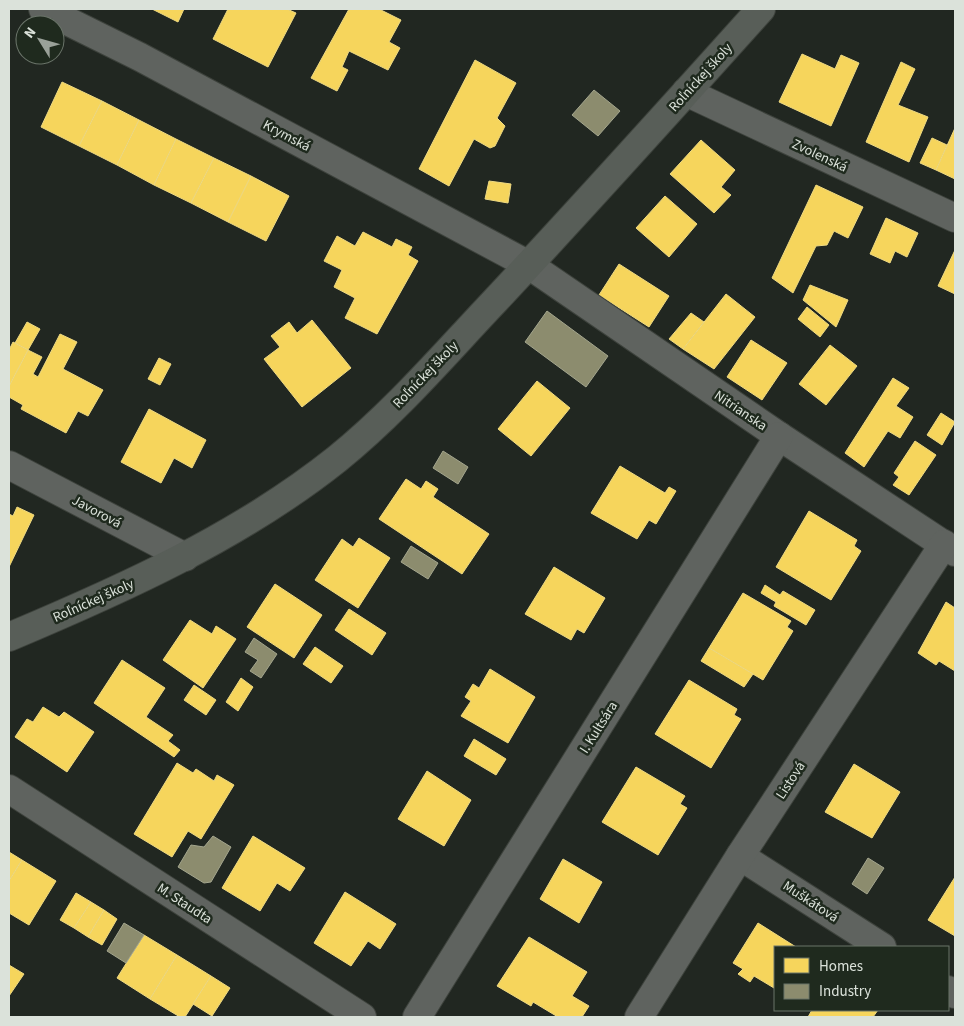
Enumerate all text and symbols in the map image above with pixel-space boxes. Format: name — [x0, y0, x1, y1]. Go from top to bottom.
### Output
north arrow — [15, 15, 65, 65]
text: N — [20, 23, 41, 43]
street label: Roľníckej školy — [664, 38, 737, 117]
street label: Krymská — [259, 115, 314, 157]
street label: Zvolenská — [788, 134, 851, 177]
street label: Roľníckej školy — [388, 336, 463, 413]
street label: Nitrianska — [710, 386, 771, 436]
street label: Javorová — [68, 491, 125, 533]
street label: Roľníckej školy — [50, 574, 138, 628]
street label: I. Kultsára — [575, 698, 623, 757]
street label: Listová — [771, 758, 810, 803]
street label: Muškátová — [779, 876, 842, 927]
street label: M. Staudta — [153, 879, 216, 929]
legend — [774, 946, 949, 1011]
text: Homes — [819, 956, 863, 977]
text: Industry — [819, 981, 871, 1002]

